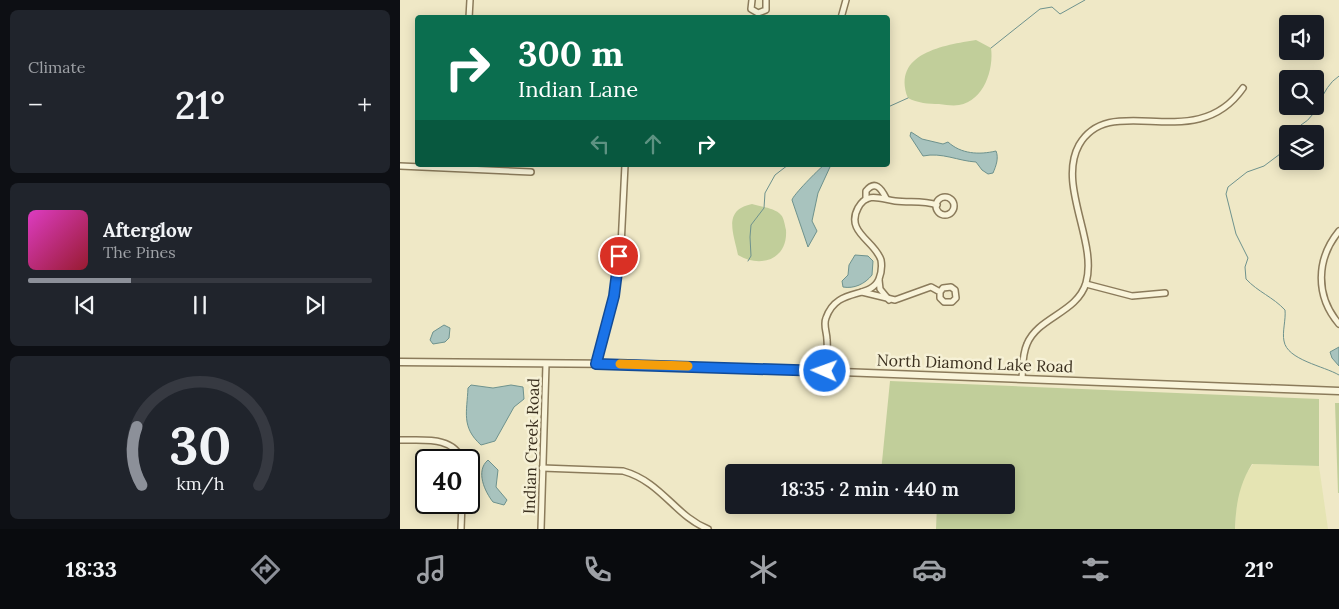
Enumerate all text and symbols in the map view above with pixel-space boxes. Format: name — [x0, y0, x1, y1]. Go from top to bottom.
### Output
map controls — [1279, 15, 1324, 170]
button: sound — [1279, 15, 1324, 60]
text: 300 m — [518, 31, 624, 76]
icon: right — [435, 35, 500, 100]
text: Climate — [28, 57, 85, 77]
button: search — [1279, 70, 1324, 115]
text: Indian Lane — [518, 75, 638, 103]
text: 21° — [175, 81, 225, 129]
text: − — [28, 87, 43, 123]
text: + — [357, 87, 372, 123]
button: layers — [1279, 125, 1324, 170]
icon: left — [586, 130, 614, 158]
icon: ahead — [639, 130, 667, 158]
icon: right — [692, 130, 720, 158]
text: Afterglow — [103, 218, 192, 242]
pin — [598, 235, 640, 277]
text: The Pines — [103, 242, 176, 262]
icon: arrive — [605, 242, 633, 270]
icon: previous — [71, 291, 99, 319]
icon: pause — [186, 291, 214, 319]
icon: next — [301, 291, 329, 319]
position arrow — [798, 344, 850, 396]
street label: North Diamond Lake Road — [876, 350, 1074, 376]
street label: Indian Creek Road — [519, 377, 543, 514]
text: 30 — [169, 412, 231, 478]
speed limit sign: 40 — [415, 449, 480, 514]
text: km/h — [176, 472, 224, 495]
text: 18:35 · 2 min · 440 m — [781, 477, 959, 501]
icon: directions — [248, 552, 283, 587]
icon: music — [414, 552, 449, 587]
icon: phone — [580, 552, 615, 587]
icon: climate — [746, 552, 781, 587]
icon: car — [912, 552, 947, 587]
icon: filters — [1078, 552, 1113, 587]
text: 18:33 — [66, 555, 117, 583]
text: 21° — [1244, 555, 1273, 583]

